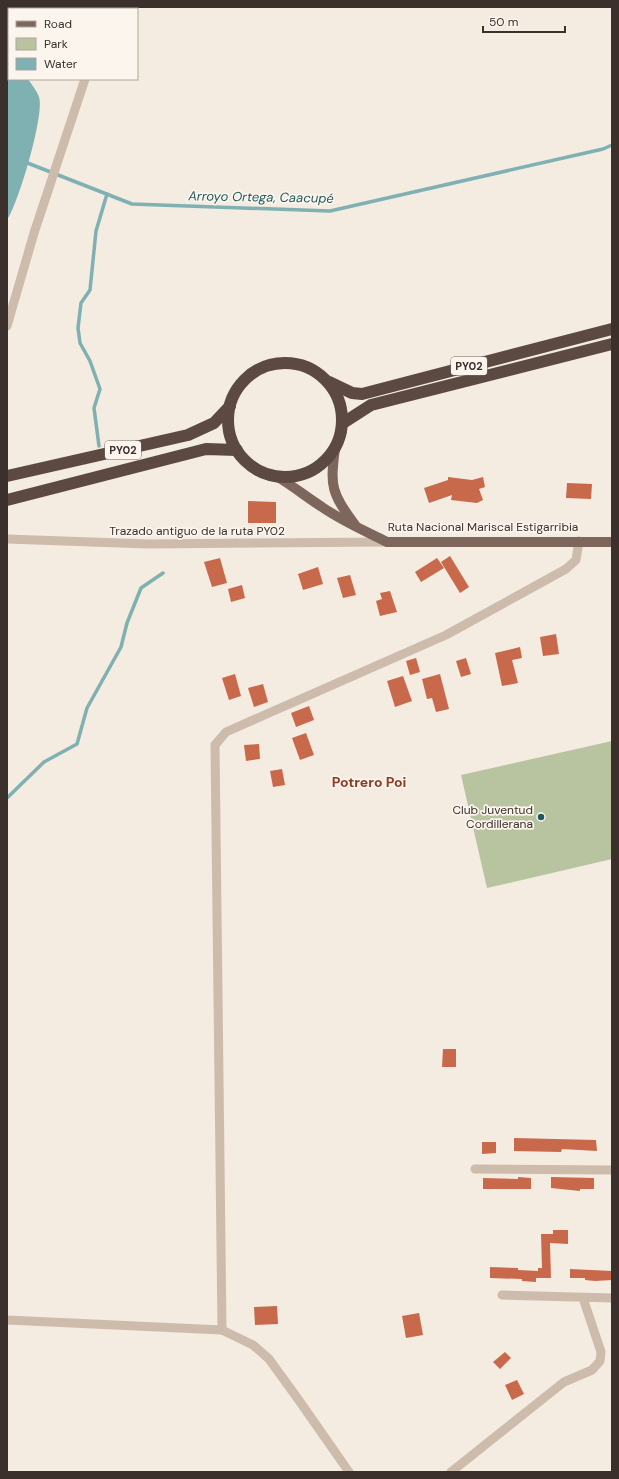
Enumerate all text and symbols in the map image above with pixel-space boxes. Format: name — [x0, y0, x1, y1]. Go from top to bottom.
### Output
legend — [8, 8, 138, 80]
scale bar — [483, 8, 565, 34]
text: 50 m — [489, 14, 518, 30]
text: Road — [44, 16, 72, 32]
text: Park — [44, 36, 68, 52]
text: Water — [44, 56, 78, 72]
water label: Arroyo Ortega, Caacupé — [187, 187, 334, 207]
road number: PY02 — [451, 357, 487, 375]
road number: PY02 — [105, 441, 141, 459]
street label: Ruta Nacional Mariscal Estigarribia — [388, 519, 578, 535]
street label: Trazado antiguo de la ruta PY02 — [109, 523, 285, 539]
district label: Potrero Poi — [332, 773, 407, 791]
place label: Club Juventud Cordillerana — [452, 802, 533, 832]
marker: Club Juventud Cordillerana — [536, 812, 546, 822]

